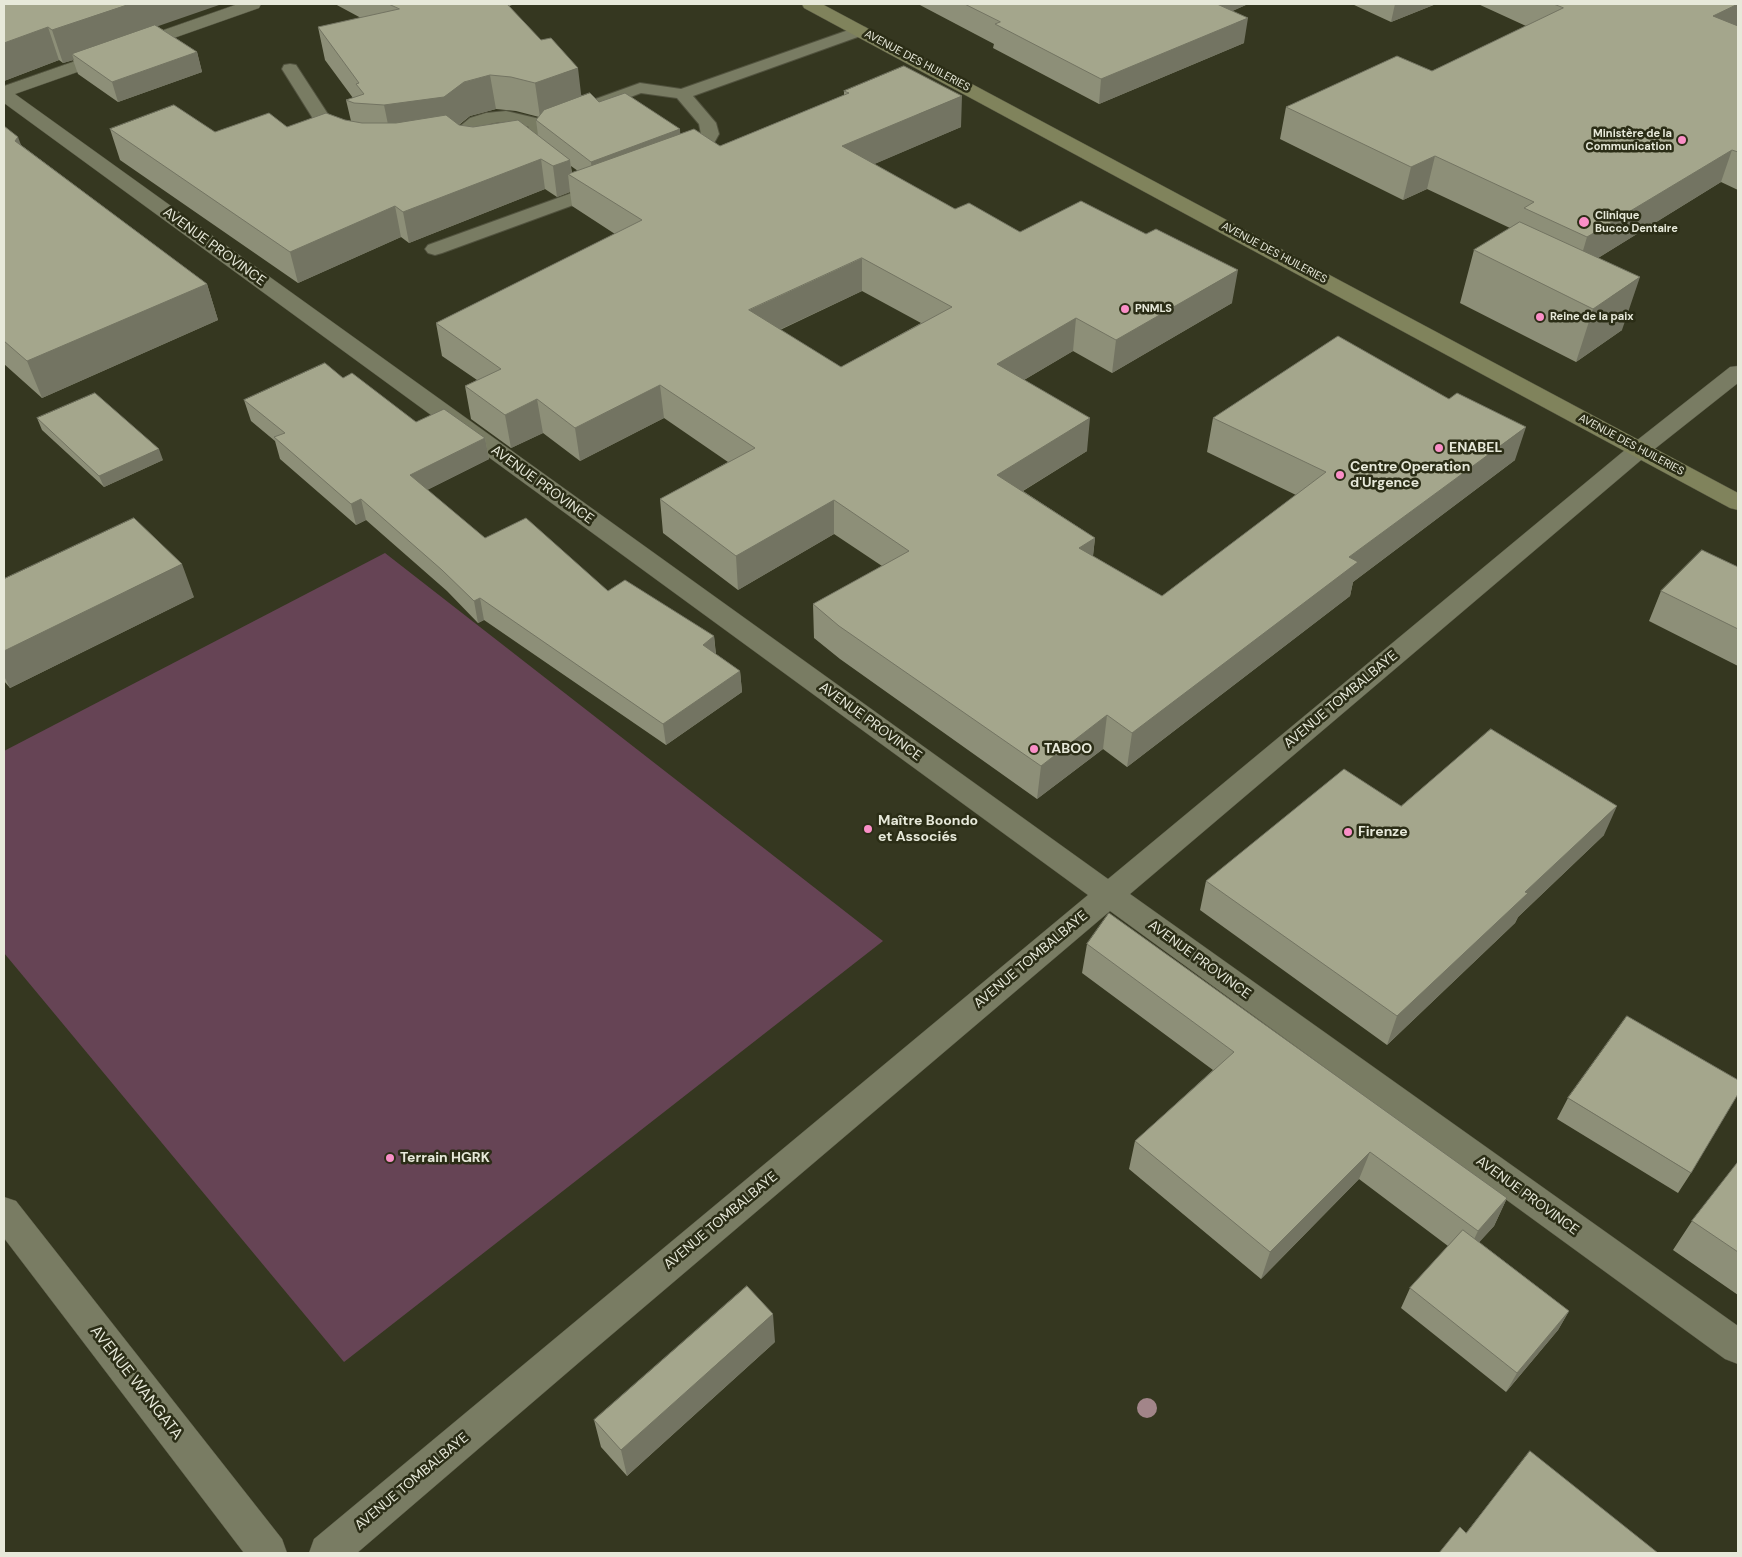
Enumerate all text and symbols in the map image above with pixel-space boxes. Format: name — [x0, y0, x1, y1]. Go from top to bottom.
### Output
street label: AVENUE DES HUILERIES — [862, 28, 972, 94]
place label: Ministère de la Communication — [1586, 127, 1672, 153]
marker: Ministère de la Communication — [1676, 134, 1688, 146]
street label: AVENUE PROVINCE — [159, 204, 269, 290]
place label: Clinique Bucco Dentaire — [1595, 209, 1678, 235]
marker: Clinique Bucco Dentaire — [1577, 215, 1591, 229]
street label: AVENUE DES HUILERIES — [1219, 220, 1329, 286]
place label: PNMLS — [1135, 302, 1172, 316]
marker: PNMLS — [1119, 303, 1131, 315]
place label: Reine de la paix — [1550, 310, 1634, 324]
marker: Reine de la paix — [1534, 311, 1546, 323]
street label: AVENUE DES HUILERIES — [1576, 412, 1686, 478]
place label: ENABEL — [1449, 440, 1502, 456]
street label: AVENUE PROVINCE — [487, 442, 597, 528]
marker: ENABEL — [1433, 442, 1445, 454]
place label: Centre Operation d'Urgence — [1350, 459, 1470, 492]
marker: Centre Operation d'Urgence — [1334, 469, 1346, 481]
street label: AVENUE TOMBALBAYE — [1281, 648, 1401, 752]
street label: AVENUE PROVINCE — [815, 679, 925, 765]
place label: TABOO — [1044, 741, 1092, 757]
marker: TABOO — [1028, 743, 1040, 755]
place label: Maître Boondo et Associés — [878, 813, 978, 846]
marker: Maître Boondo et Associés — [862, 823, 874, 835]
place label: Firenze — [1358, 824, 1408, 840]
marker: Firenze — [1342, 826, 1354, 838]
street label: AVENUE TOMBALBAYE — [971, 908, 1091, 1012]
street label: AVENUE PROVINCE — [1144, 917, 1254, 1003]
place label: Terrain HGRK — [400, 1150, 490, 1166]
marker: Terrain HGRK — [384, 1152, 396, 1164]
street label: AVENUE PROVINCE — [1472, 1153, 1582, 1239]
street label: AVENUE TOMBALBAYE — [661, 1169, 781, 1273]
street label: AVENUE WANGATA — [85, 1322, 187, 1444]
street label: AVENUE TOMBALBAYE — [352, 1430, 472, 1534]

